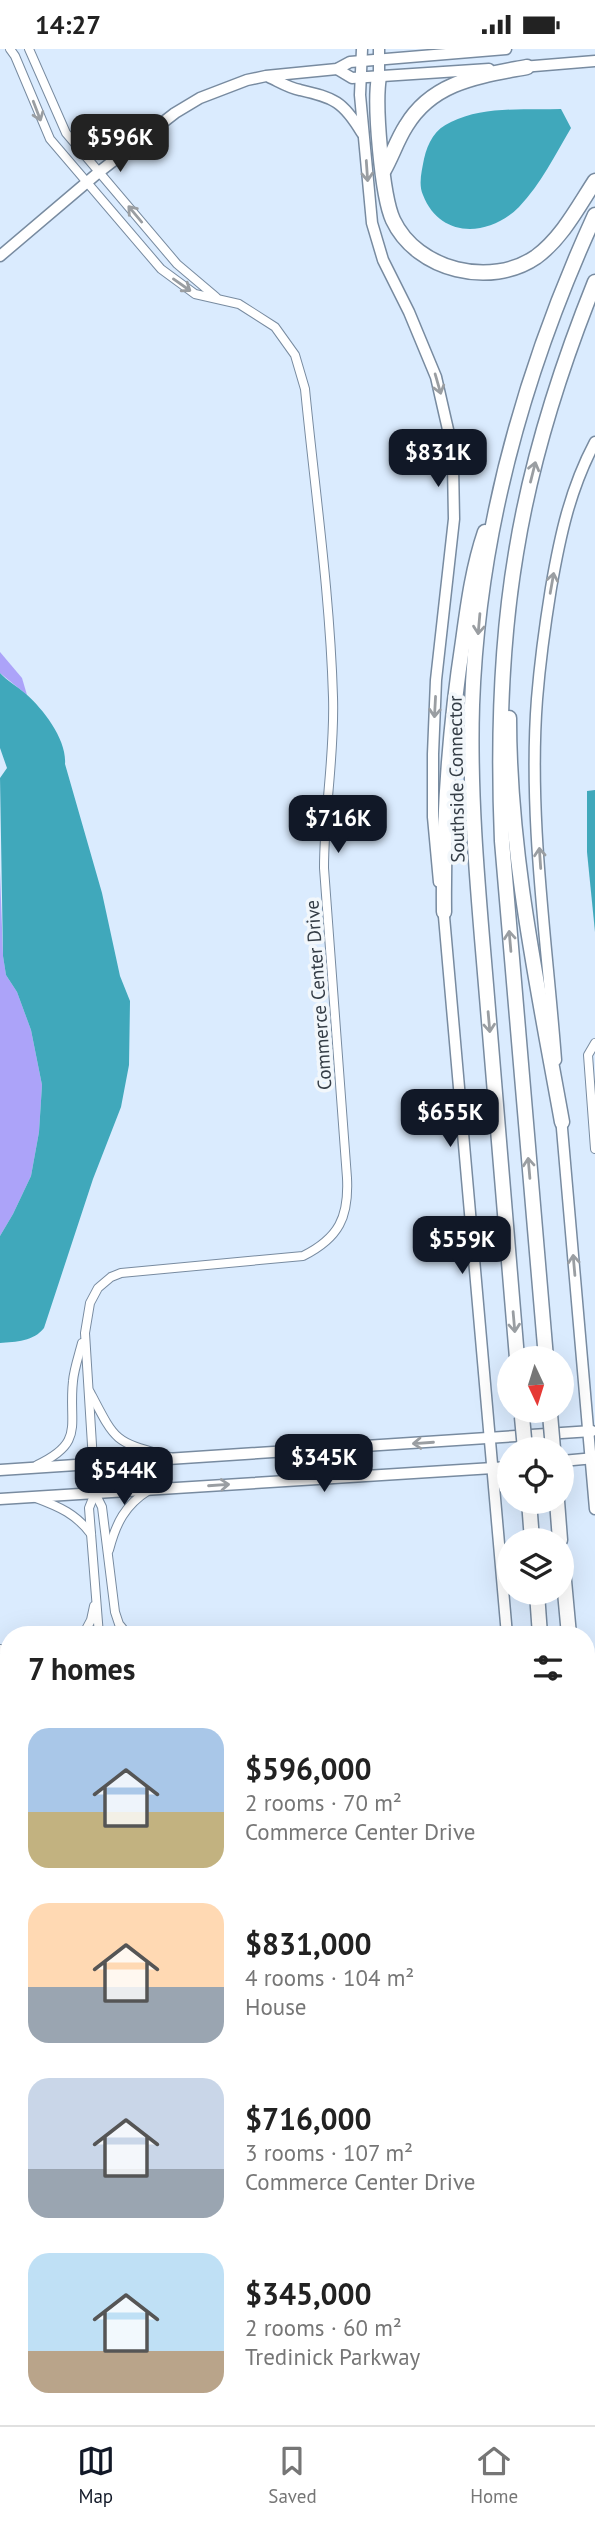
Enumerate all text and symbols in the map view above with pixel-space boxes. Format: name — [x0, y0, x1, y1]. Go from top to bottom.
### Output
text: 14:27 — [35, 8, 101, 41]
one-way arrow — [31, 100, 44, 122]
pin: $596K — [71, 115, 169, 174]
text: $596K — [87, 122, 153, 151]
one-way arrow — [361, 159, 374, 181]
one-way arrow — [127, 205, 143, 223]
one-way arrow — [172, 278, 191, 292]
one-way arrow — [432, 373, 445, 395]
pin: $831K — [389, 429, 487, 489]
text: $831K — [405, 437, 471, 466]
one-way arrow — [527, 461, 540, 484]
one-way arrow — [546, 572, 559, 595]
one-way arrow — [472, 612, 485, 635]
one-way arrow — [429, 695, 442, 718]
street label: Southside Connector — [443, 695, 469, 863]
pin: $716K — [289, 795, 387, 855]
text: $716K — [305, 803, 371, 832]
one-way arrow — [533, 848, 546, 870]
street label: Commerce Center Drive — [299, 899, 337, 1091]
one-way arrow — [503, 930, 516, 953]
one-way arrow — [483, 1010, 496, 1033]
pin: $655K — [401, 1089, 499, 1149]
text: $655K — [417, 1097, 483, 1126]
one-way arrow — [522, 1157, 535, 1180]
pin: $559K — [413, 1217, 511, 1276]
text: $559K — [429, 1224, 495, 1253]
one-way arrow — [567, 1255, 580, 1277]
one-way arrow — [508, 1310, 521, 1333]
north arrow — [497, 1346, 574, 1423]
map controls — [497, 1346, 574, 1605]
pin: $345K — [275, 1435, 373, 1494]
one-way arrow — [413, 1437, 435, 1450]
button: locate — [497, 1437, 574, 1514]
text: $345K — [291, 1442, 357, 1471]
pin: $544K — [75, 1447, 173, 1507]
text: $544K — [91, 1455, 157, 1484]
one-way arrow — [208, 1478, 230, 1491]
button: layers — [497, 1528, 574, 1605]
text: 7 homes — [28, 1649, 136, 1688]
icon: filters — [529, 1649, 567, 1687]
text: $596,000 — [245, 1749, 372, 1788]
icon: home — [84, 1756, 168, 1840]
text: 2 rooms · 70 m² — [245, 1788, 402, 1817]
text: Commerce Center Drive — [245, 1817, 476, 1846]
text: $831,000 — [245, 1924, 372, 1963]
icon: home — [84, 1931, 168, 2015]
text: 4 rooms · 104 m² — [245, 1963, 414, 1992]
text: House — [245, 1992, 307, 2021]
text: $716,000 — [245, 2099, 372, 2138]
icon: home — [84, 2106, 168, 2190]
text: 3 rooms · 107 m² — [245, 2138, 413, 2167]
text: Commerce Center Drive — [245, 2167, 476, 2196]
text: $345,000 — [245, 2274, 372, 2313]
icon: home — [84, 2281, 168, 2365]
text: 2 rooms · 60 m² — [245, 2313, 402, 2342]
text: Tredinick Parkway — [245, 2342, 420, 2371]
tab: Map — [77, 2442, 115, 2508]
tab: Saved — [268, 2442, 317, 2508]
tab: Home — [470, 2442, 518, 2508]

